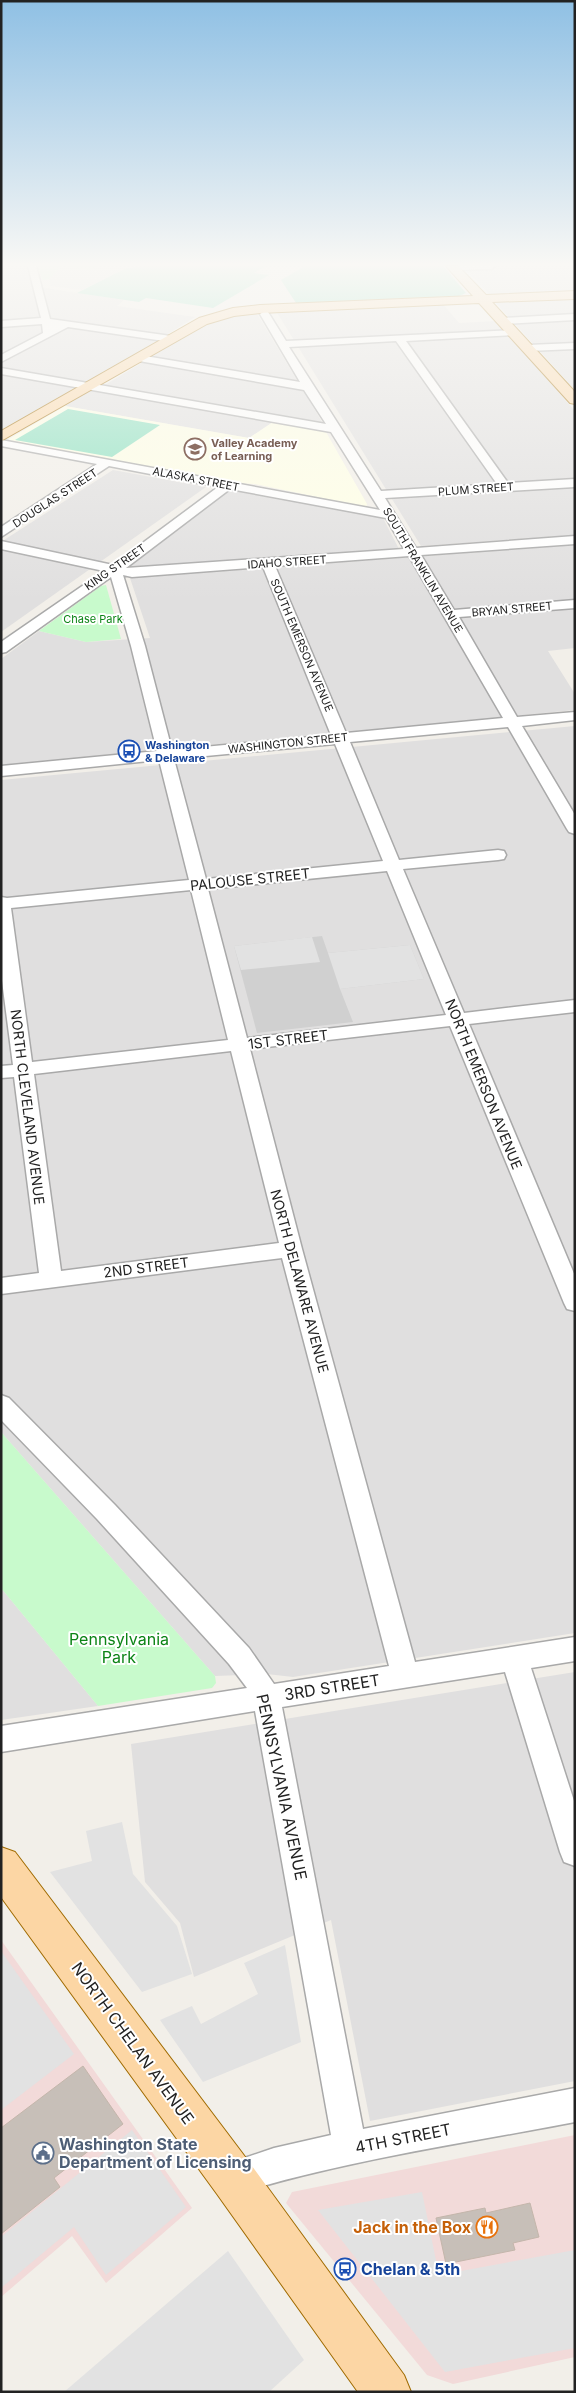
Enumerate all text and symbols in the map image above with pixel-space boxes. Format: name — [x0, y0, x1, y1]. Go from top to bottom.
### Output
place label: Valley Academy of Learning — [211, 436, 298, 463]
school or university icon: Valley Academy of Learning — [183, 437, 207, 461]
street label: ALASKA STREET — [151, 464, 241, 494]
street label: DOUGLAS STREET — [10, 465, 100, 531]
street label: PLUM STREET — [438, 479, 514, 499]
street label: SOUTH FRANKLIN AVENUE — [380, 505, 466, 635]
street label: KING STREET — [82, 541, 148, 593]
street label: IDAHO STREET — [247, 552, 327, 572]
street label: SOUTH EMERSON AVENUE — [268, 576, 336, 714]
street label: BRYAN STREET — [471, 598, 553, 620]
park label: Chase Park — [63, 612, 123, 626]
street label: WASHINGTON STREET — [227, 730, 349, 756]
place label: Washington & Delaware — [145, 738, 210, 765]
bus stop icon: Washington & Delaware — [117, 739, 141, 763]
street label: PALOUSE STREET — [189, 864, 311, 894]
street label: NORTH EMERSON AVENUE — [442, 996, 526, 1172]
street label: NORTH CLEVELAND AVENUE — [8, 1008, 48, 1206]
street label: 1ST STREET — [247, 1026, 329, 1052]
street label: NORTH DELAWARE AVENUE — [267, 1187, 333, 1375]
street label: 2ND STREET — [102, 1253, 190, 1281]
park label: Pennsylvania Park — [69, 1629, 169, 1667]
street label: 3RD STREET — [283, 1670, 381, 1704]
street label: PENNSYLVANIA AVENUE — [252, 1692, 312, 1882]
street label: NORTH CHELAN AVENUE — [68, 1958, 198, 2128]
street label: 4TH STREET — [353, 2119, 453, 2157]
place label: Washington State Department of Licensing — [59, 2134, 252, 2172]
public building icon: Washington State Department of Licensing — [31, 2141, 55, 2165]
restaurant icon: Jack in the Box — [475, 2215, 499, 2239]
place label: Jack in the Box — [353, 2217, 471, 2237]
bus stop icon: Chelan & 5th — [333, 2257, 357, 2281]
place label: Chelan & 5th — [361, 2259, 460, 2279]

